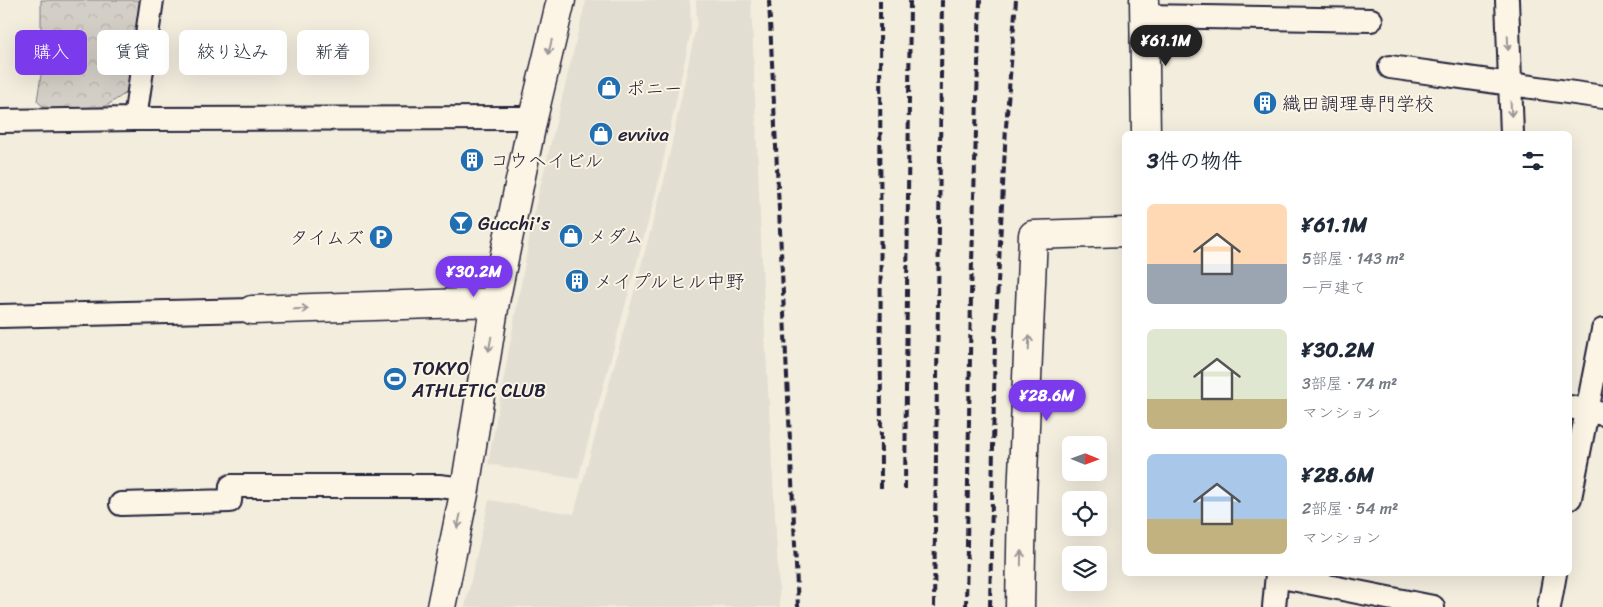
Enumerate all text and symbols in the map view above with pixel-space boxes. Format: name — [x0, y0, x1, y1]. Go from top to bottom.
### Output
pin: ¥61.1M — [1125, 24, 1207, 67]
text: ¥61.1M — [1141, 26, 1191, 55]
chip: 購入 — [15, 30, 87, 75]
chip: 賃貸 — [97, 30, 169, 75]
chip: 絞り込み — [179, 30, 287, 75]
chip: 新着 — [297, 30, 369, 75]
one-way arrow — [1504, 34, 1513, 50]
one-way arrow — [545, 39, 554, 55]
place label: ポニー — [626, 72, 683, 105]
shop icon: ポニー — [596, 75, 622, 101]
place label: 織田調理専門学校 — [1282, 87, 1434, 120]
building icon: 織田調理専門学校 — [1252, 90, 1278, 116]
one-way arrow — [1506, 101, 1515, 117]
place label: evviva — [618, 118, 670, 151]
shop icon: evviva — [588, 121, 614, 147]
text: 3件の物件 — [1147, 142, 1243, 180]
place label: コウヘイビル — [490, 144, 604, 177]
building icon: コウヘイビル — [459, 147, 485, 173]
icon: filters — [1519, 147, 1547, 175]
text: ¥61.1M — [1302, 206, 1367, 244]
place label: Gucchi's — [478, 207, 550, 240]
bar icon: Gucchi's — [448, 210, 474, 236]
place label: メダム — [588, 220, 643, 253]
place label: タイムズ — [290, 221, 364, 254]
shop icon: メダム — [558, 223, 584, 249]
parking icon: タイムズ — [368, 224, 394, 250]
icon: home — [1187, 224, 1247, 284]
text: 5部屋 · 143 m² — [1302, 244, 1405, 273]
pin: ¥30.2M — [433, 256, 515, 298]
text: ¥30.2M — [447, 257, 501, 286]
place label: メイプルヒル中野 — [594, 265, 744, 298]
building icon: メイプルヒル中野 — [564, 268, 590, 294]
text: 一戸建て — [1302, 273, 1366, 302]
one-way arrow — [293, 304, 309, 313]
text: ¥30.2M — [1302, 331, 1374, 369]
one-way arrow — [485, 335, 495, 351]
one-way arrow — [1024, 336, 1033, 352]
icon: home — [1187, 349, 1247, 409]
place label: TOKYO ATHLETIC CLUB — [411, 352, 546, 407]
sports icon: TOKYO ATHLETIC CLUB — [382, 366, 408, 392]
text: 3部屋 · 74 m² — [1302, 369, 1397, 398]
pin: ¥28.6M — [1006, 380, 1088, 422]
text: ¥28.6M — [1020, 381, 1074, 410]
text: マンション — [1302, 398, 1381, 427]
north arrow — [1062, 436, 1108, 481]
map controls — [1062, 436, 1107, 591]
text: ¥28.6M — [1302, 456, 1374, 494]
icon: home — [1187, 474, 1247, 534]
button: locate — [1062, 491, 1107, 536]
text: 2部屋 · 54 m² — [1302, 494, 1398, 523]
one-way arrow — [453, 512, 463, 528]
text: マンション — [1302, 523, 1381, 552]
button: layers — [1062, 546, 1107, 591]
one-way arrow — [1016, 551, 1026, 567]

